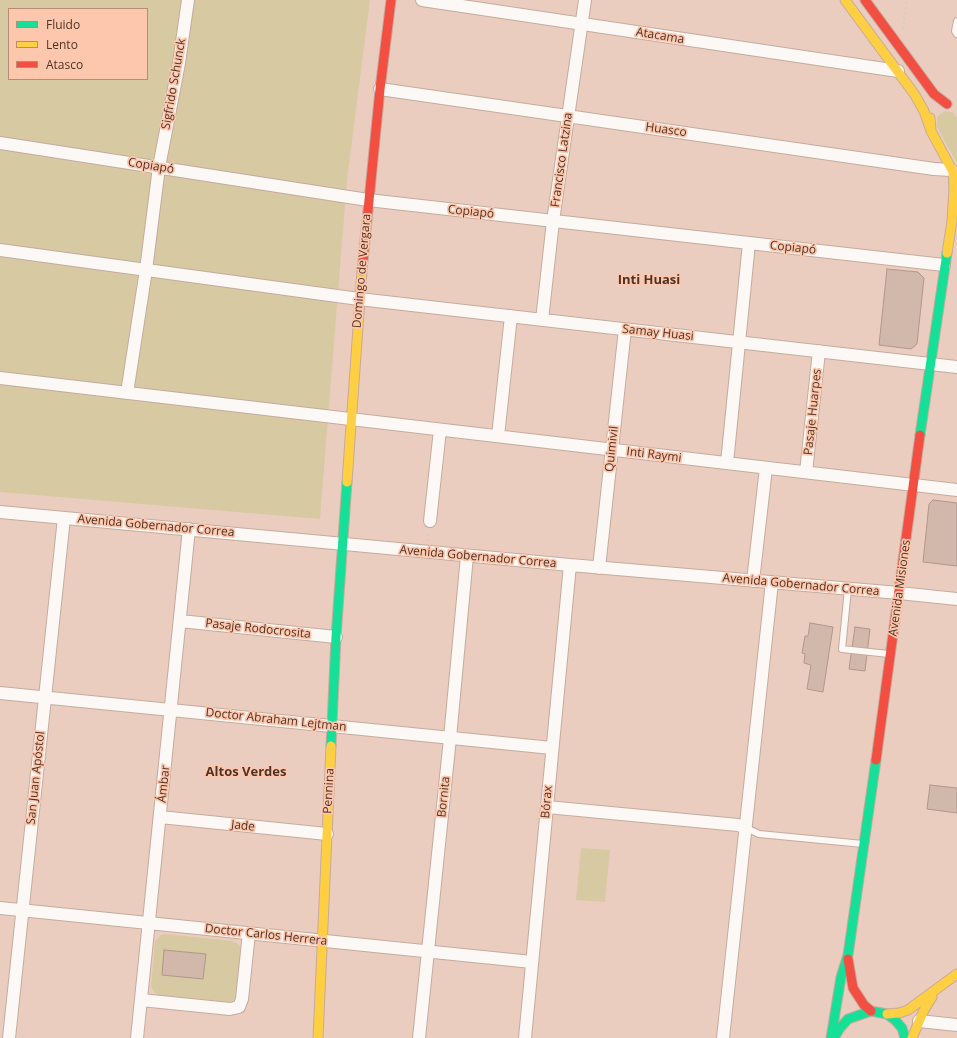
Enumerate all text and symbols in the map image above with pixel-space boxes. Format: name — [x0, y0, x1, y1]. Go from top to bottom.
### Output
legend — [8, 8, 148, 80]
text: Fluido — [46, 16, 80, 33]
street label: Atacama — [635, 25, 685, 47]
text: Lento — [46, 36, 78, 53]
street label: Sigfrido Schunck — [159, 37, 189, 131]
text: Atasco — [46, 56, 83, 73]
street label: Francisco Latzina — [548, 112, 576, 208]
street label: Huasco — [644, 120, 688, 140]
street label: Copiapó — [127, 155, 175, 177]
street label: Copiapó — [447, 202, 495, 222]
street label: Domingo de Vergara — [350, 213, 374, 329]
street label: Copiapó — [769, 238, 817, 258]
district label: Inti Huasi — [618, 272, 680, 288]
street label: Samay Huasi — [622, 322, 694, 344]
street label: Pasaje Huarpes — [801, 368, 825, 456]
street label: Quimivil — [602, 425, 622, 473]
street label: Inti Raymi — [626, 444, 682, 466]
street label: Avenida Gobernador Correa — [77, 512, 235, 540]
street label: Avenida Misiones — [886, 539, 914, 637]
street label: Avenida Gobernador Correa — [399, 543, 557, 571]
street label: Avenida Gobernador Correa — [722, 571, 880, 599]
street label: Pasaje Rodocrosita — [205, 616, 311, 642]
street label: Doctor Abraham Lejtman — [205, 705, 347, 735]
street label: San Juan Apóstol — [24, 731, 48, 825]
district label: Altos Verdes — [206, 764, 286, 780]
street label: Ámbar — [155, 765, 173, 803]
street label: Pennina — [321, 768, 337, 814]
street label: Bornita — [435, 776, 453, 818]
street label: Bórax — [538, 785, 556, 819]
street label: Jade — [230, 818, 256, 834]
street label: Doctor Carlos Herrera — [204, 921, 328, 949]

